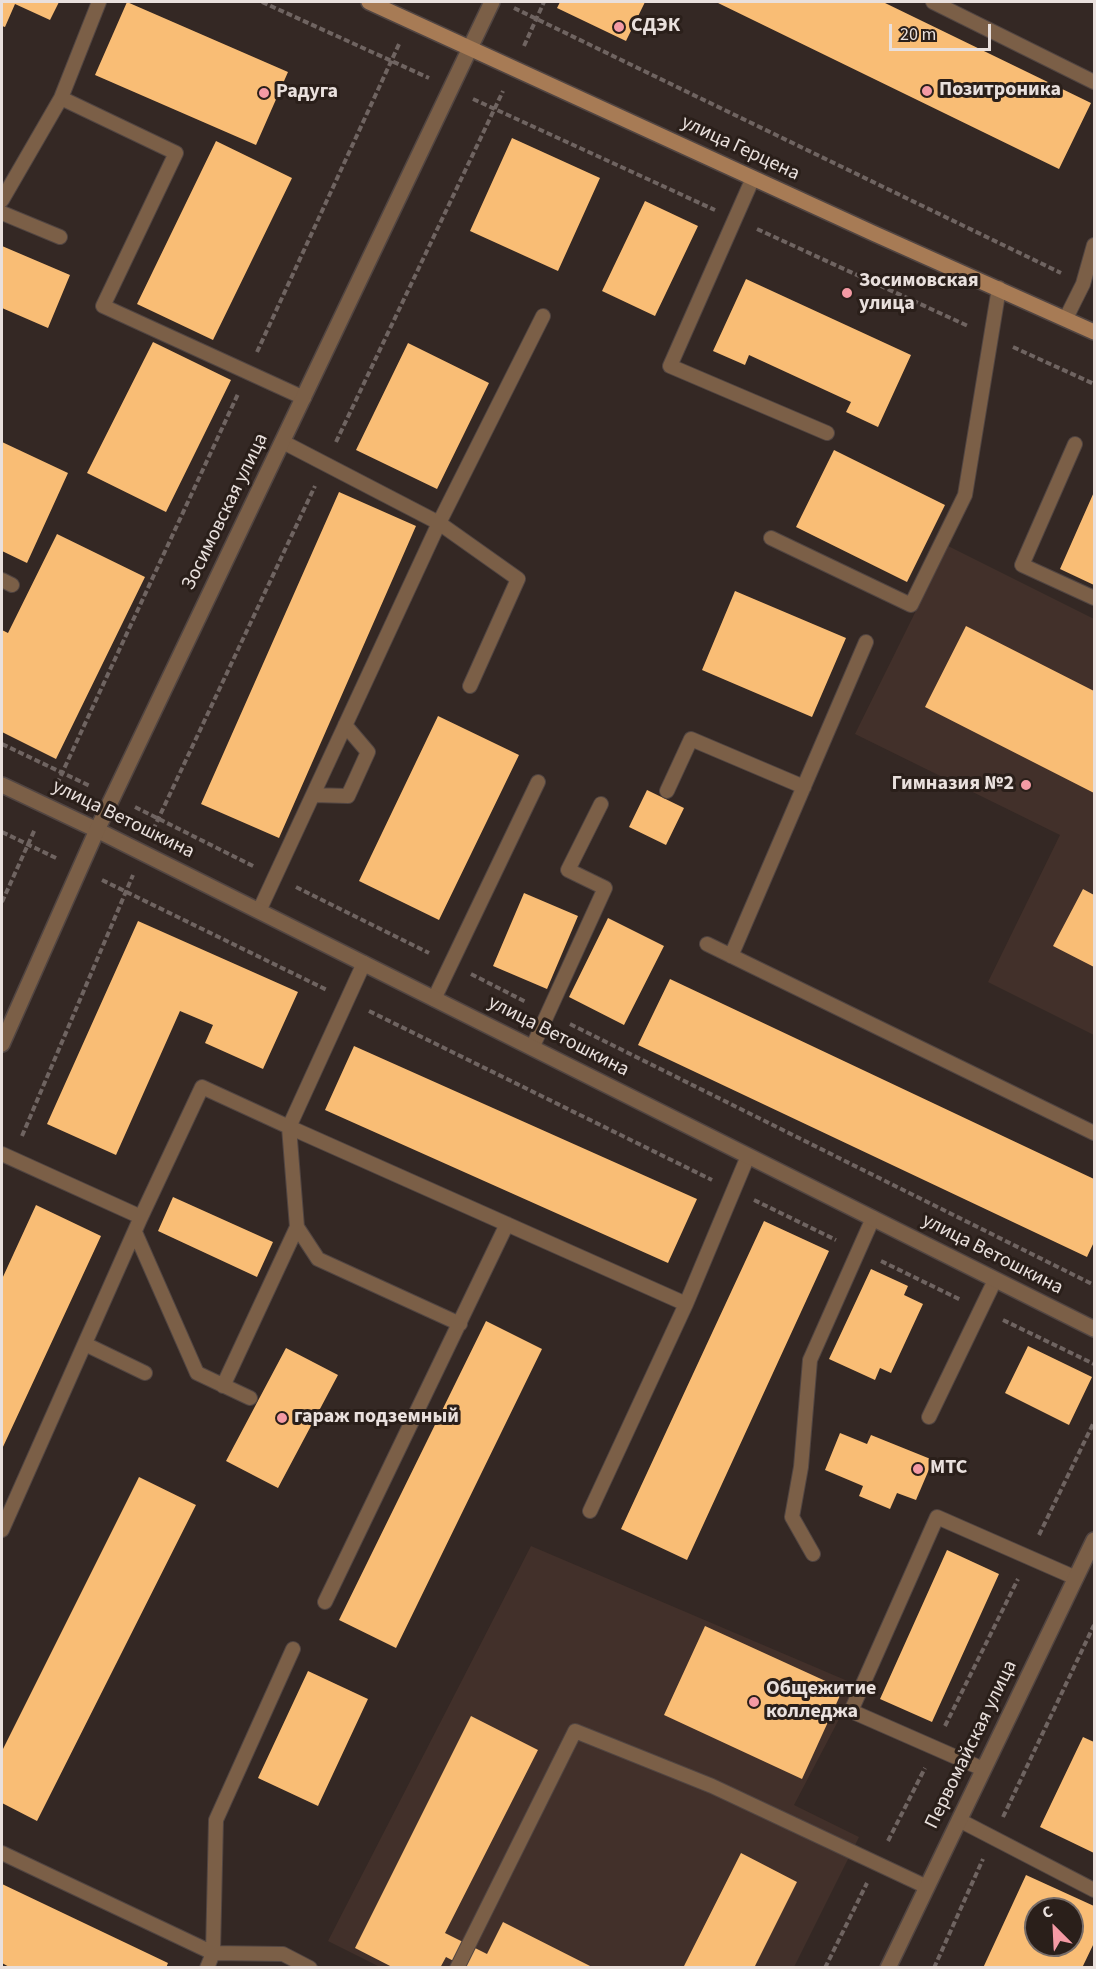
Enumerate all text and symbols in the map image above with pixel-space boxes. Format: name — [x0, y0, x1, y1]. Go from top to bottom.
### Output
scale bar — [892, 12, 994, 50]
place label: СДЭК — [631, 15, 680, 39]
marker: СДЭК — [612, 20, 626, 34]
text: 20 m — [900, 22, 936, 47]
place label: Позитроника — [939, 79, 1061, 103]
place label: Радуга — [276, 81, 338, 105]
marker: Позитроника — [920, 84, 934, 98]
marker: Радуга — [257, 86, 271, 100]
street label: улица Герцена — [677, 111, 803, 187]
place label: Зосимовская улица — [859, 270, 979, 317]
marker: Зосимовская улица — [840, 286, 854, 300]
street label: Зосимовская улица — [178, 430, 274, 594]
place label: Гимназия №2 — [891, 773, 1014, 797]
street label: улица Ветошкина — [48, 775, 198, 865]
marker: Гимназия №2 — [1019, 778, 1033, 792]
street label: улица Ветошкина — [483, 991, 633, 1083]
street label: улица Ветошкина — [917, 1209, 1067, 1301]
place label: гараж подземный — [294, 1406, 459, 1430]
marker: гараж подземный — [275, 1411, 289, 1425]
place label: МТС — [930, 1457, 967, 1481]
marker: МТС — [911, 1462, 925, 1476]
street label: Первомайская улица — [921, 1657, 1023, 1833]
place label: Общежитие колледжа — [766, 1678, 876, 1725]
marker: Общежитие колледжа — [747, 1695, 761, 1709]
north arrow — [1024, 1897, 1084, 1957]
text: С — [1039, 1900, 1056, 1924]

